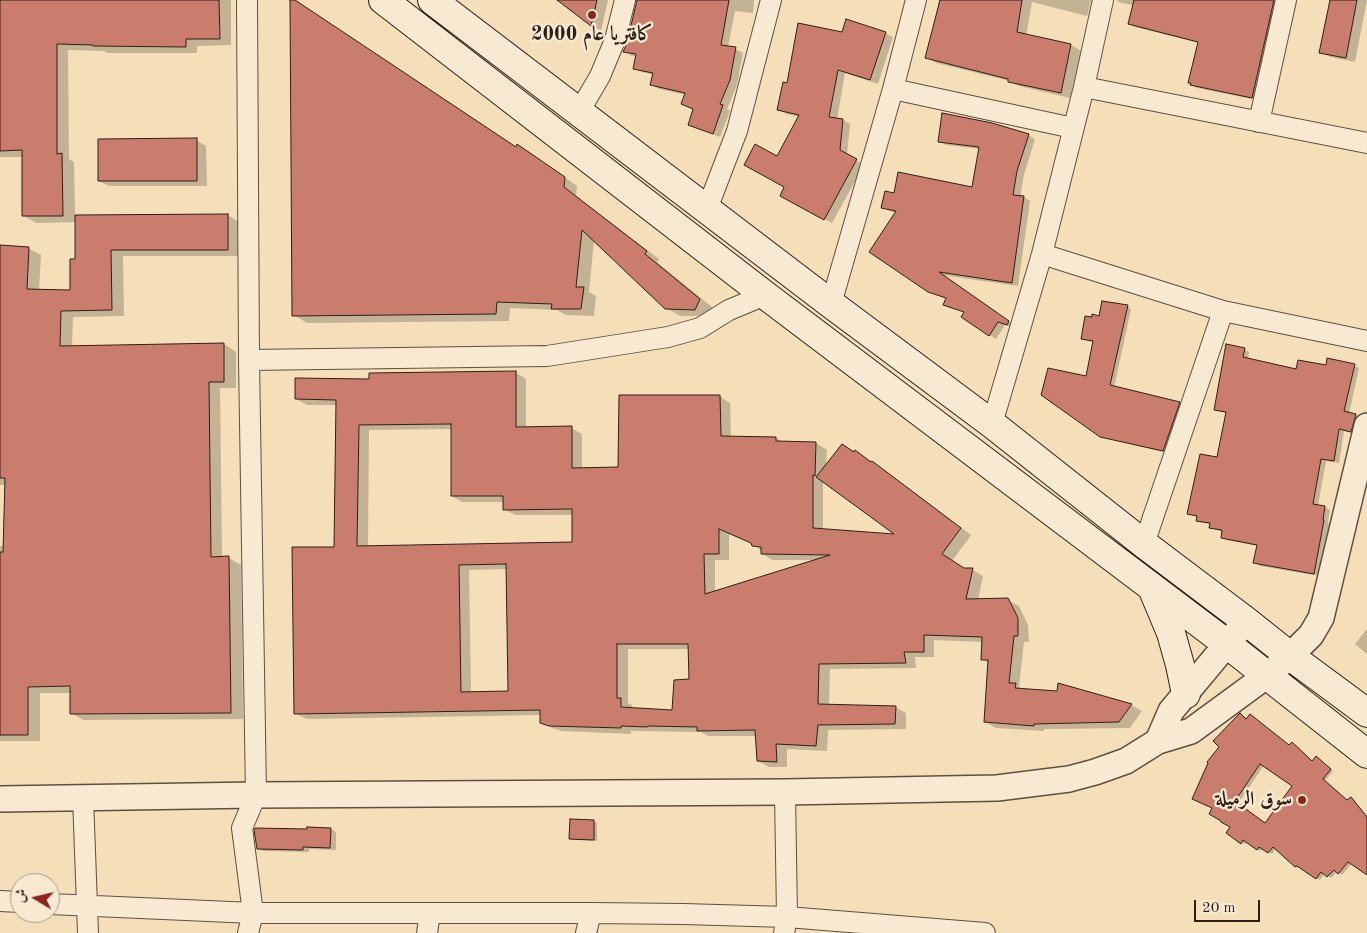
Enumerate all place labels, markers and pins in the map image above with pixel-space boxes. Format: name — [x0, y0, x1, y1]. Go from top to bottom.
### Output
marker: كافتريا عام 2000 — [586, 9, 598, 21]
place label: كافتريا عام 2000 — [531, 23, 653, 47]
place label: سوق الرميلة — [1215, 788, 1292, 812]
marker: سوق الرميلة — [1296, 794, 1308, 806]

